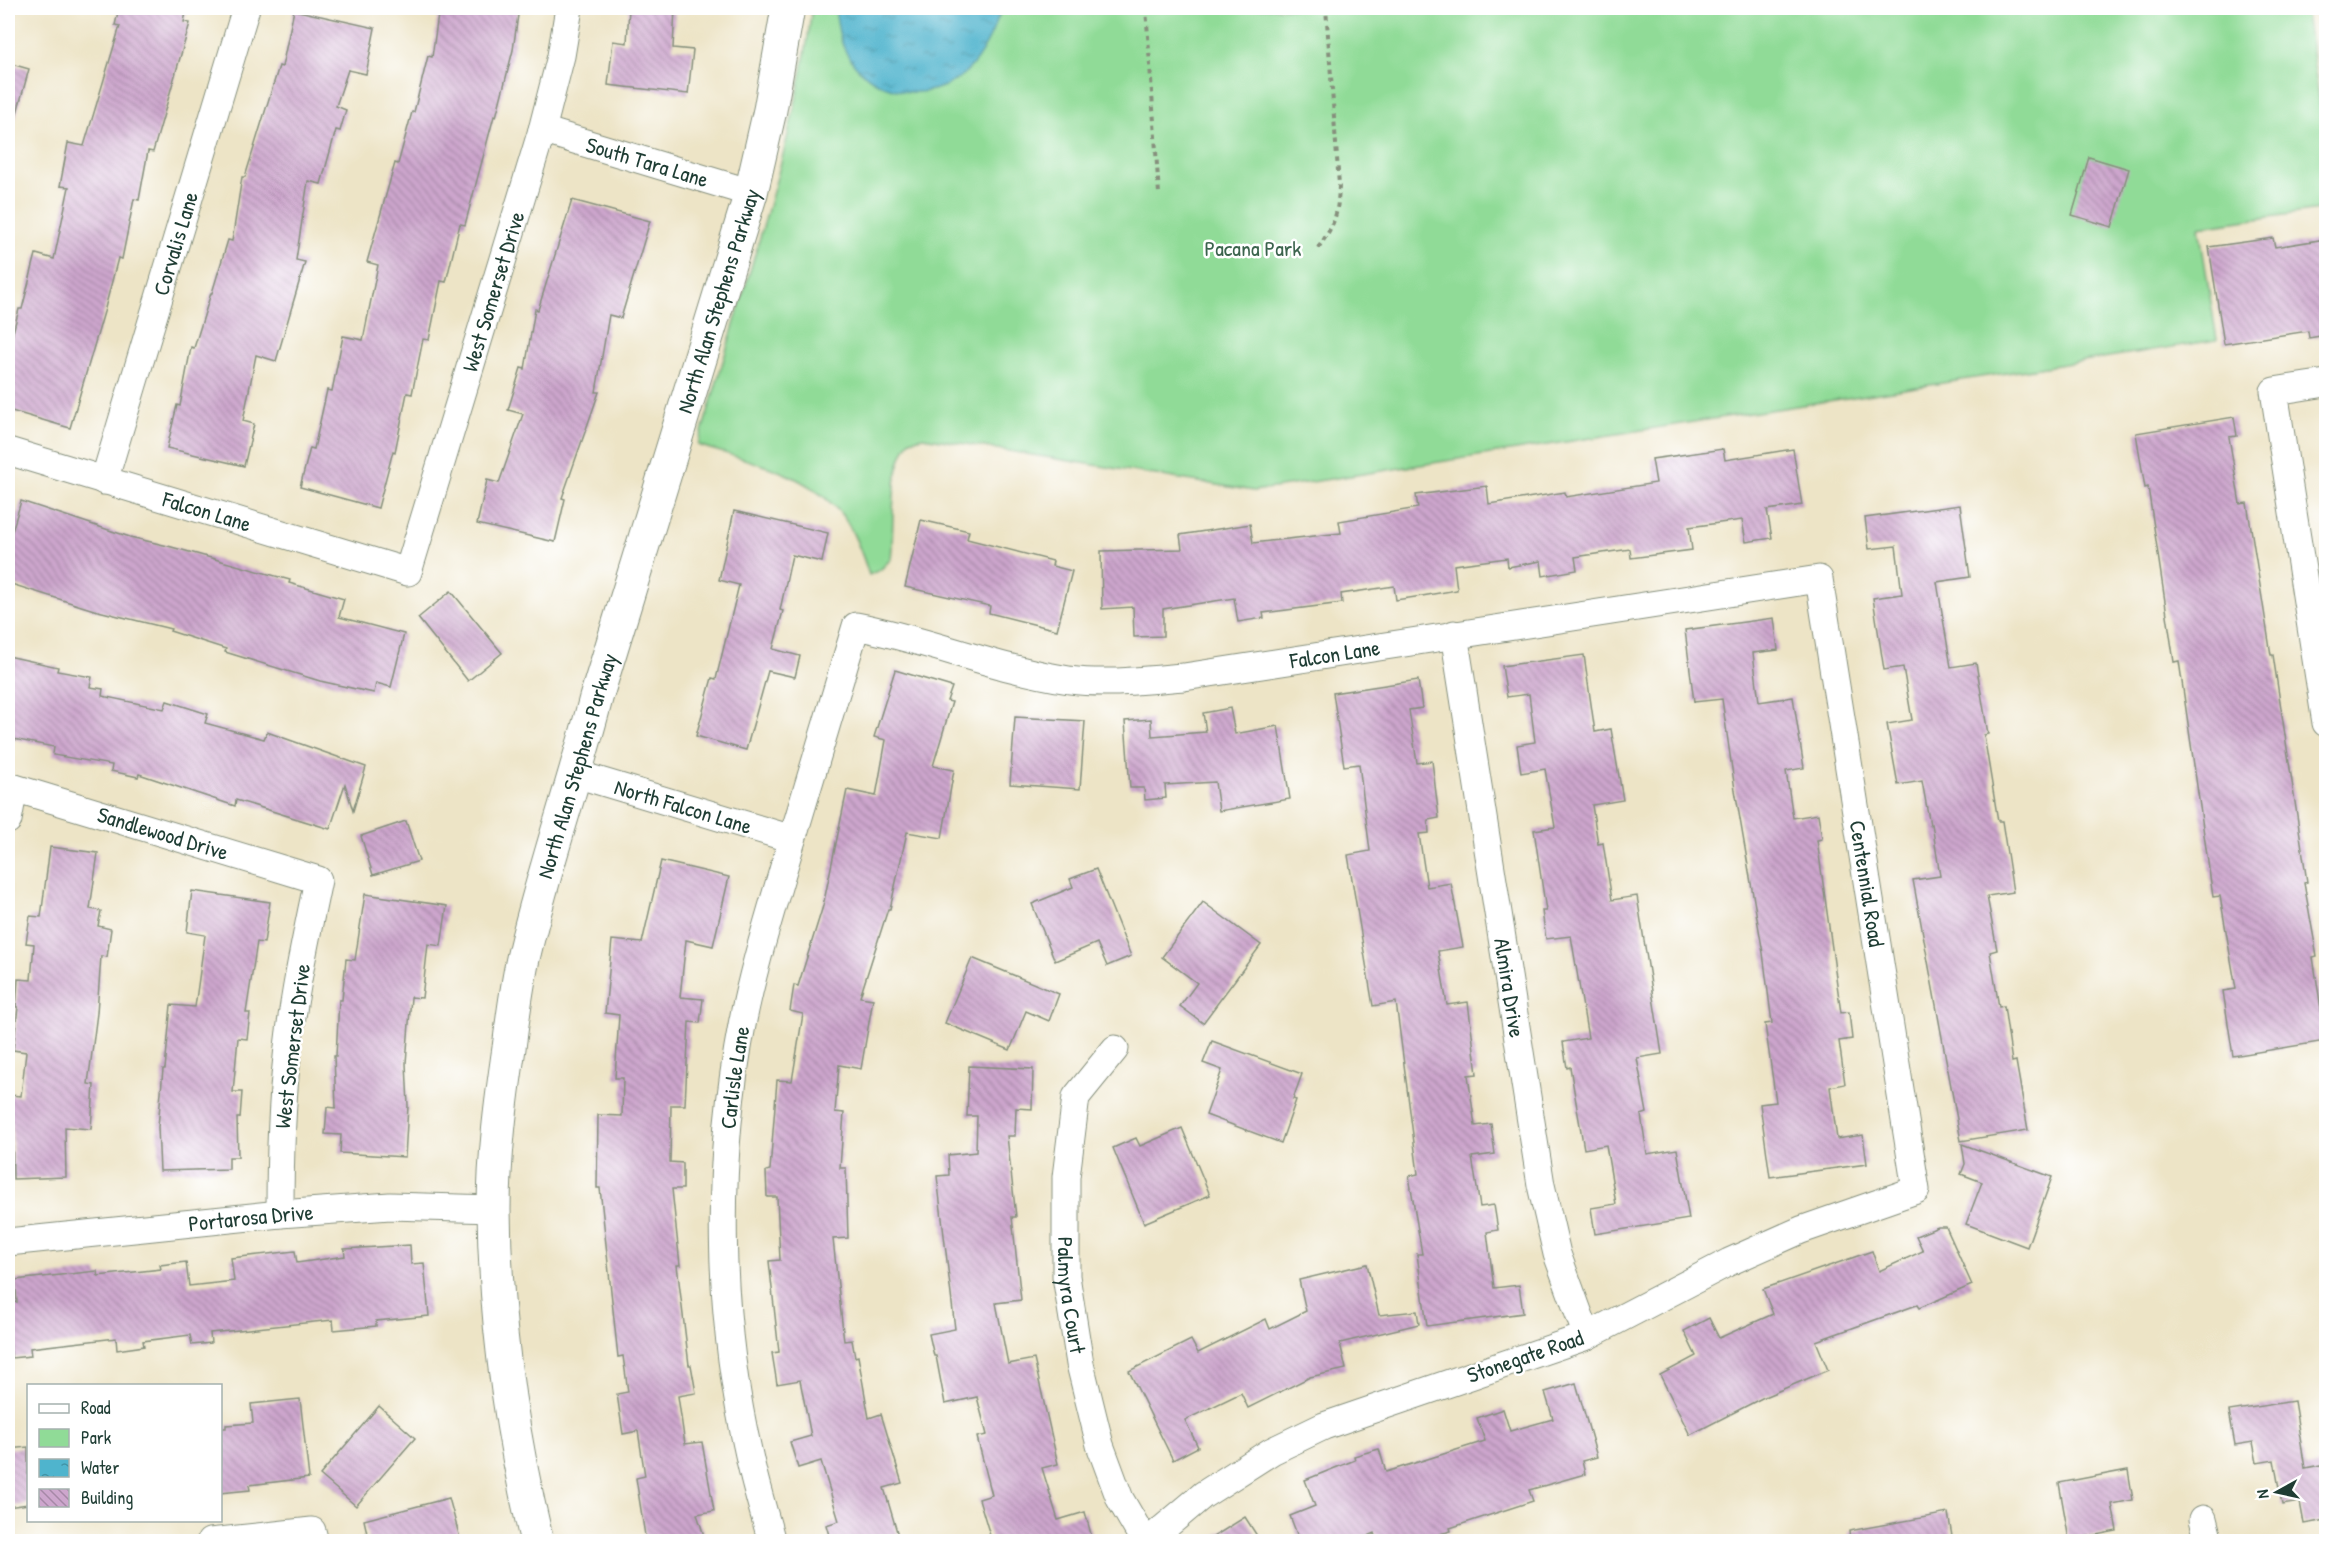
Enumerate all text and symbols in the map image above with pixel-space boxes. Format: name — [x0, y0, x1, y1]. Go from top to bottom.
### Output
street label: South Tara Lane — [583, 129, 712, 194]
street label: North Alan Stephens Parkway — [669, 185, 767, 417]
street label: Corvalis Lane — [146, 188, 205, 299]
street label: West Somerset Drive — [455, 208, 532, 375]
park label: Pacana Park — [1205, 233, 1301, 263]
street label: Falcon Lane — [158, 483, 255, 539]
street label: Falcon Lane — [1287, 632, 1382, 676]
street label: North Alan Stephens Parkway — [530, 649, 624, 882]
street label: North Falcon Lane — [611, 771, 756, 841]
street label: Sandlewood Drive — [94, 799, 232, 867]
street label: Centennial Road — [1843, 818, 1892, 949]
street label: Almira Drive — [1487, 936, 1532, 1040]
street label: West Somerset Drive — [267, 962, 317, 1130]
street label: Carlisle Lane — [713, 1023, 757, 1130]
street label: Portarosa Drive — [187, 1197, 314, 1238]
street label: Palmyra Court — [1051, 1237, 1093, 1356]
street label: Stonegate Road — [1463, 1322, 1588, 1390]
legend — [27, 1384, 222, 1522]
text: Road — [81, 1395, 111, 1420]
text: Park — [81, 1425, 112, 1450]
text: Water — [81, 1455, 119, 1480]
north arrow — [2247, 1462, 2307, 1522]
text: Building — [81, 1485, 133, 1510]
text: N — [2251, 1488, 2274, 1500]

